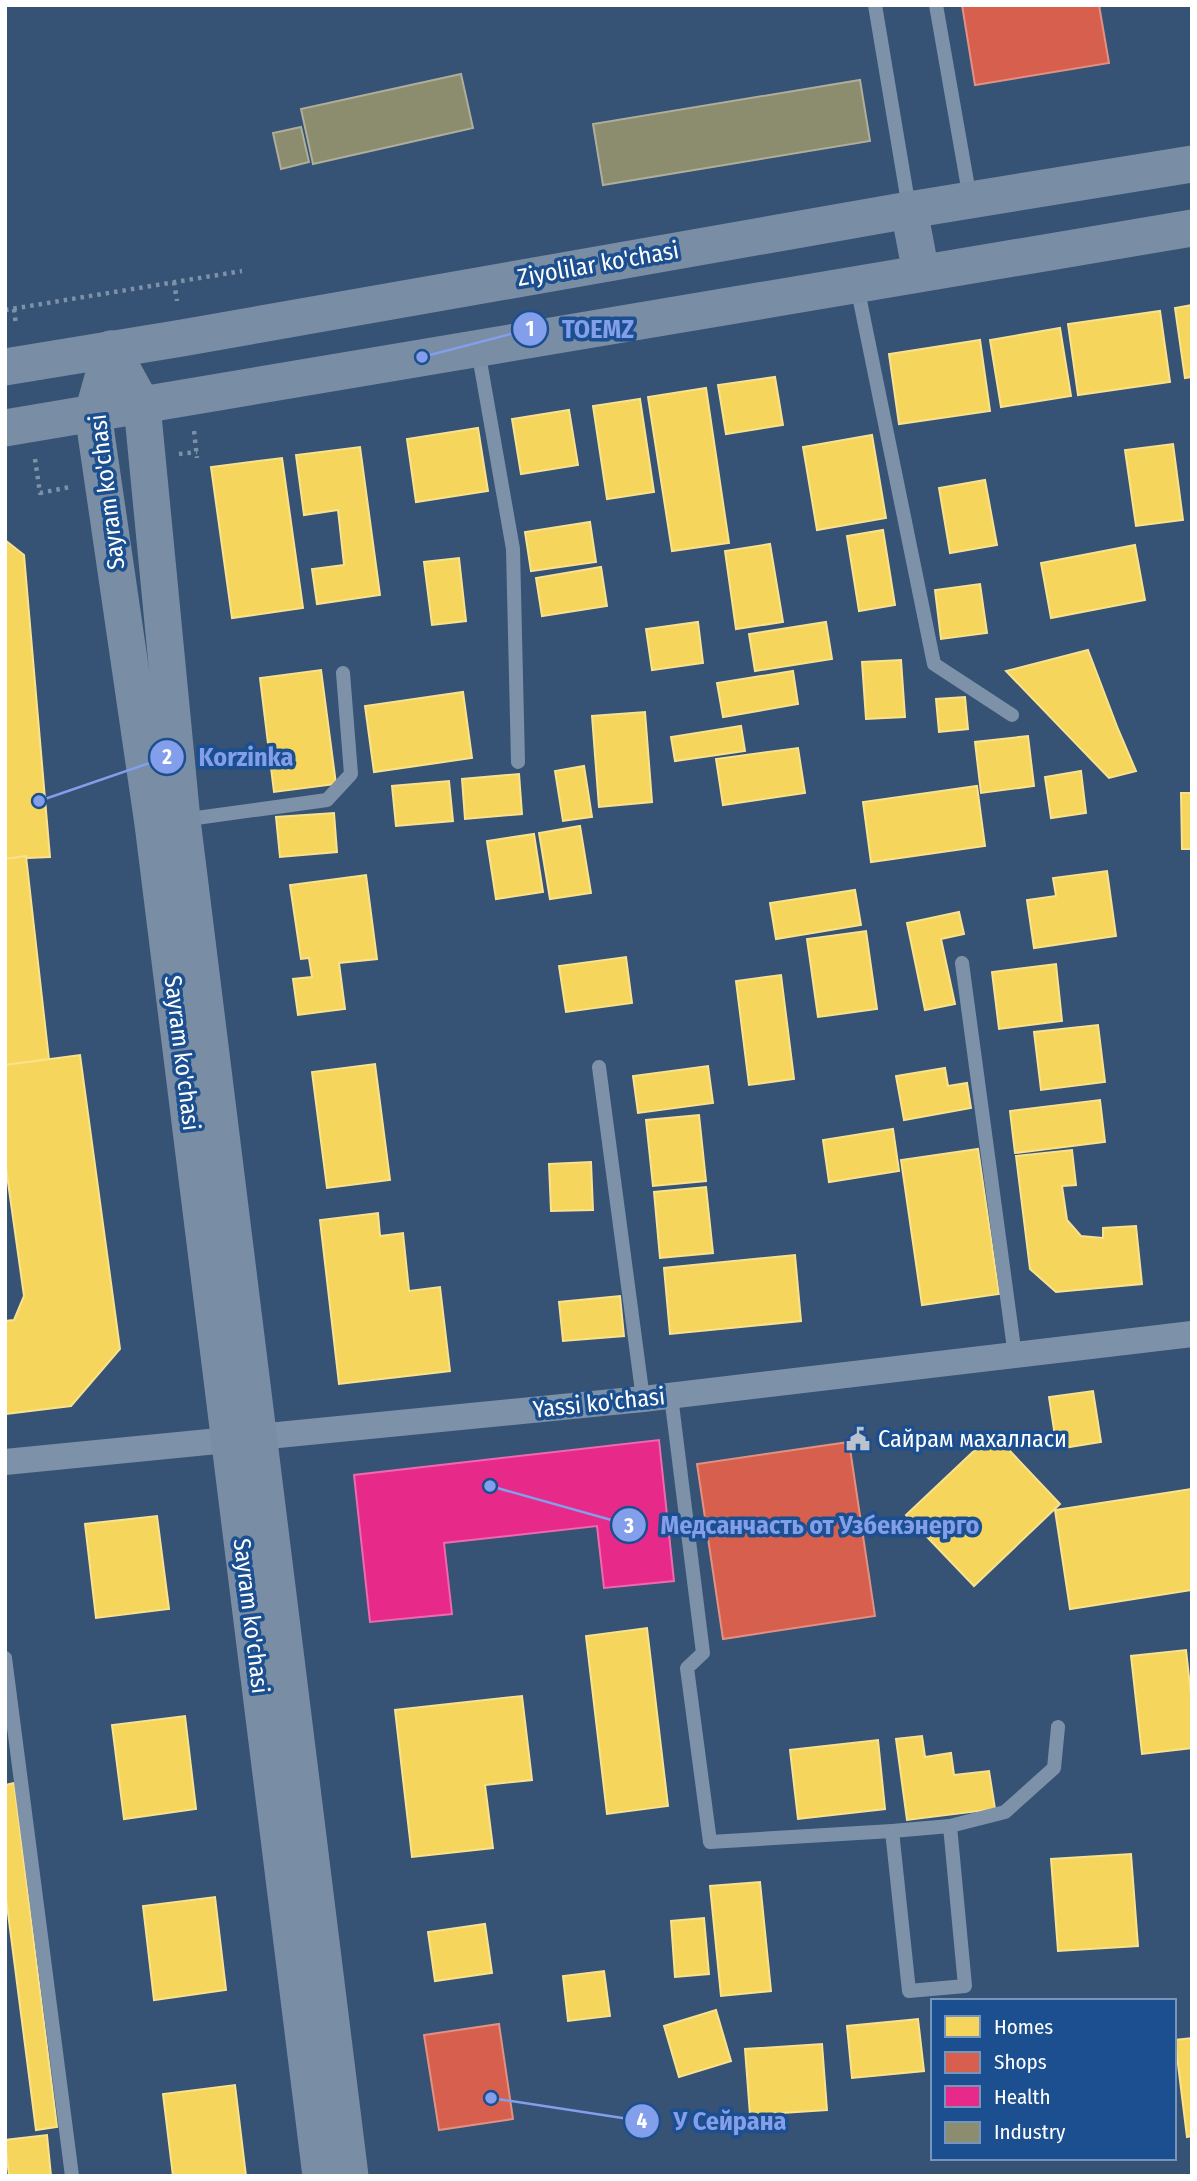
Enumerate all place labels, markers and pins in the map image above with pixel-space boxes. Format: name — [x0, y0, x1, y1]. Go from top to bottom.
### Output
callout: TOEMZ — [513, 305, 648, 352]
callout: Korzinka — [150, 733, 307, 780]
public building icon: Сайрам махалласи — [844, 1425, 872, 1453]
place label: Сайрам махалласи — [878, 1425, 1067, 1453]
callout: Медсанчасть от Узбекэнерго — [611, 1502, 993, 1549]
callout: У Сейрана — [625, 2097, 801, 2144]

